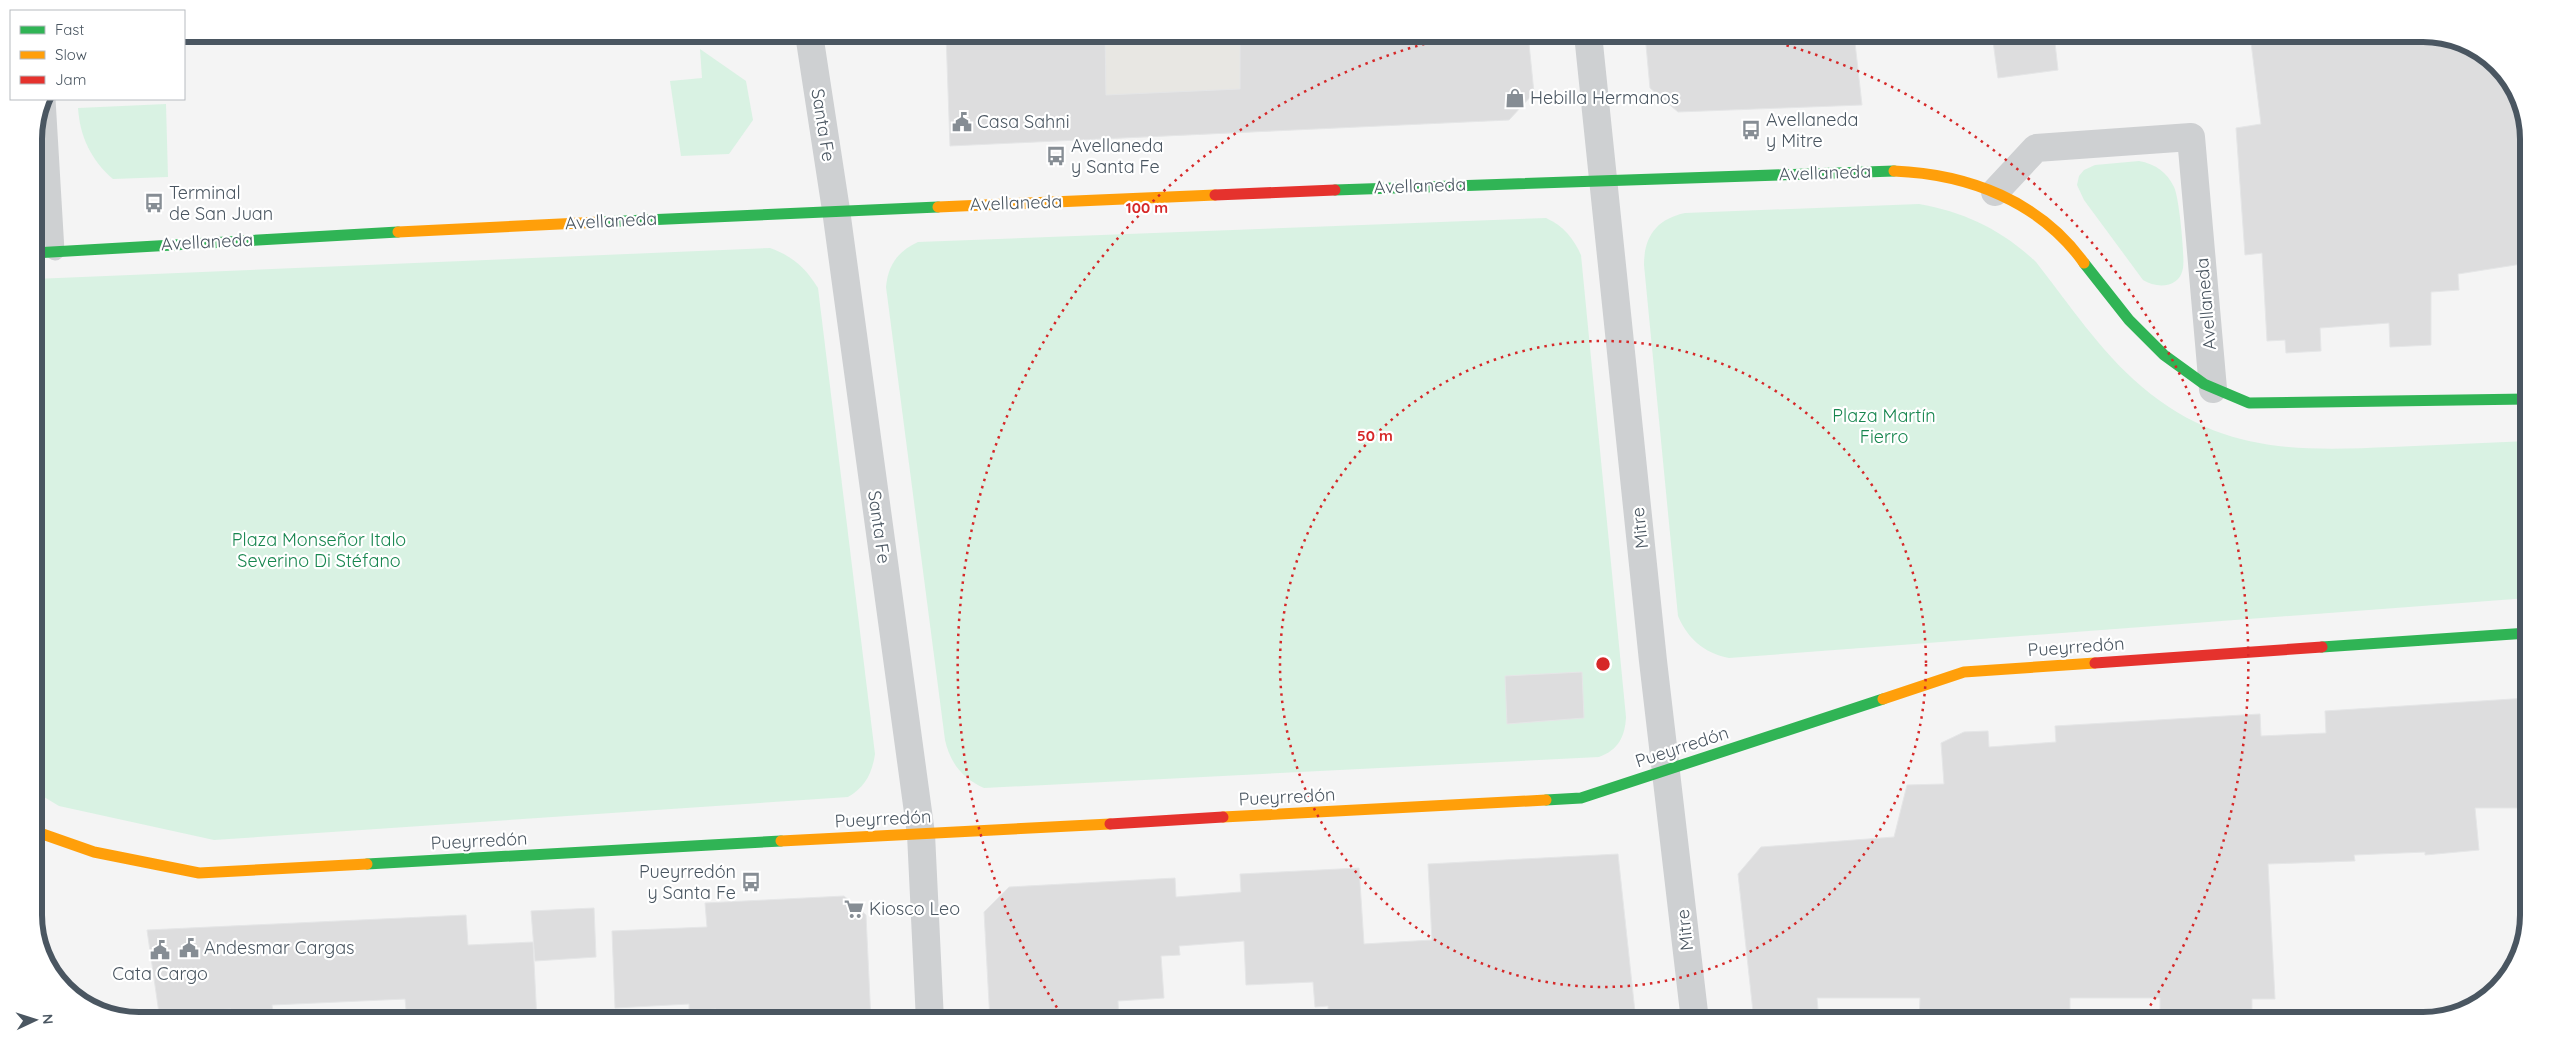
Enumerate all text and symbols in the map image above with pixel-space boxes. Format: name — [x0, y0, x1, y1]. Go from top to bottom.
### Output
legend — [10, 10, 185, 100]
text: Fast — [55, 20, 84, 39]
text: Slow — [55, 45, 87, 64]
text: Jam — [55, 70, 86, 89]
place label: Hebilla Hermanos — [1530, 86, 1679, 109]
street label: Santa Fe — [806, 87, 841, 163]
shop icon: Hebilla Hermanos — [1504, 87, 1526, 109]
place label: Avellaneda y Mitre — [1766, 108, 1858, 152]
place label: Casa Sahni — [977, 110, 1070, 133]
public building icon: Casa Sahni — [951, 111, 973, 133]
bus stop icon: Avellaneda y Mitre — [1740, 119, 1762, 141]
place label: Avellaneda y Santa Fe — [1071, 134, 1163, 178]
bus stop icon: Avellaneda y Santa Fe — [1045, 145, 1067, 167]
street label: Avellaneda — [1778, 159, 1872, 186]
street label: Avellaneda — [1373, 172, 1467, 199]
place label: Terminal de San Juan — [169, 181, 273, 225]
street label: Avellaneda — [969, 189, 1063, 216]
bus stop icon: Terminal de San Juan — [143, 192, 165, 214]
text: 100 m — [1126, 198, 1168, 217]
street label: Avellaneda — [564, 207, 658, 234]
street label: Avellaneda — [160, 228, 254, 255]
street label: Avellaneda — [2190, 257, 2221, 351]
park label: Plaza Martín Fierro — [1832, 404, 1936, 448]
text: 50 m — [1357, 426, 1393, 445]
street label: Santa Fe — [863, 489, 896, 565]
street label: Mitre — [1626, 506, 1653, 550]
park label: Plaza Monseñor Italo Severino Di Stéfano — [232, 528, 406, 572]
street label: Pueyrredón — [2027, 632, 2125, 661]
centre of rings — [1594, 655, 1612, 673]
street label: Pueyrredón — [1632, 721, 1732, 772]
street label: Pueyrredón — [1238, 782, 1336, 811]
street label: Pueyrredón — [834, 804, 932, 833]
street label: Pueyrredón — [430, 826, 528, 855]
place label: Pueyrredón y Santa Fe — [639, 860, 736, 904]
bus stop icon: Pueyrredón y Santa Fe — [740, 871, 762, 893]
place label: Kiosco Leo — [869, 897, 960, 920]
supermarket icon: Kiosco Leo — [843, 898, 865, 920]
street label: Mitre — [1671, 908, 1698, 952]
place label: Andesmar Cargas — [204, 936, 355, 959]
public building icon: Andesmar Cargas — [178, 937, 200, 959]
public building icon: Cata Cargo — [149, 939, 171, 961]
place label: Cata Cargo — [112, 962, 208, 985]
north arrow — [10, 995, 60, 1045]
text: N — [39, 1013, 57, 1025]

